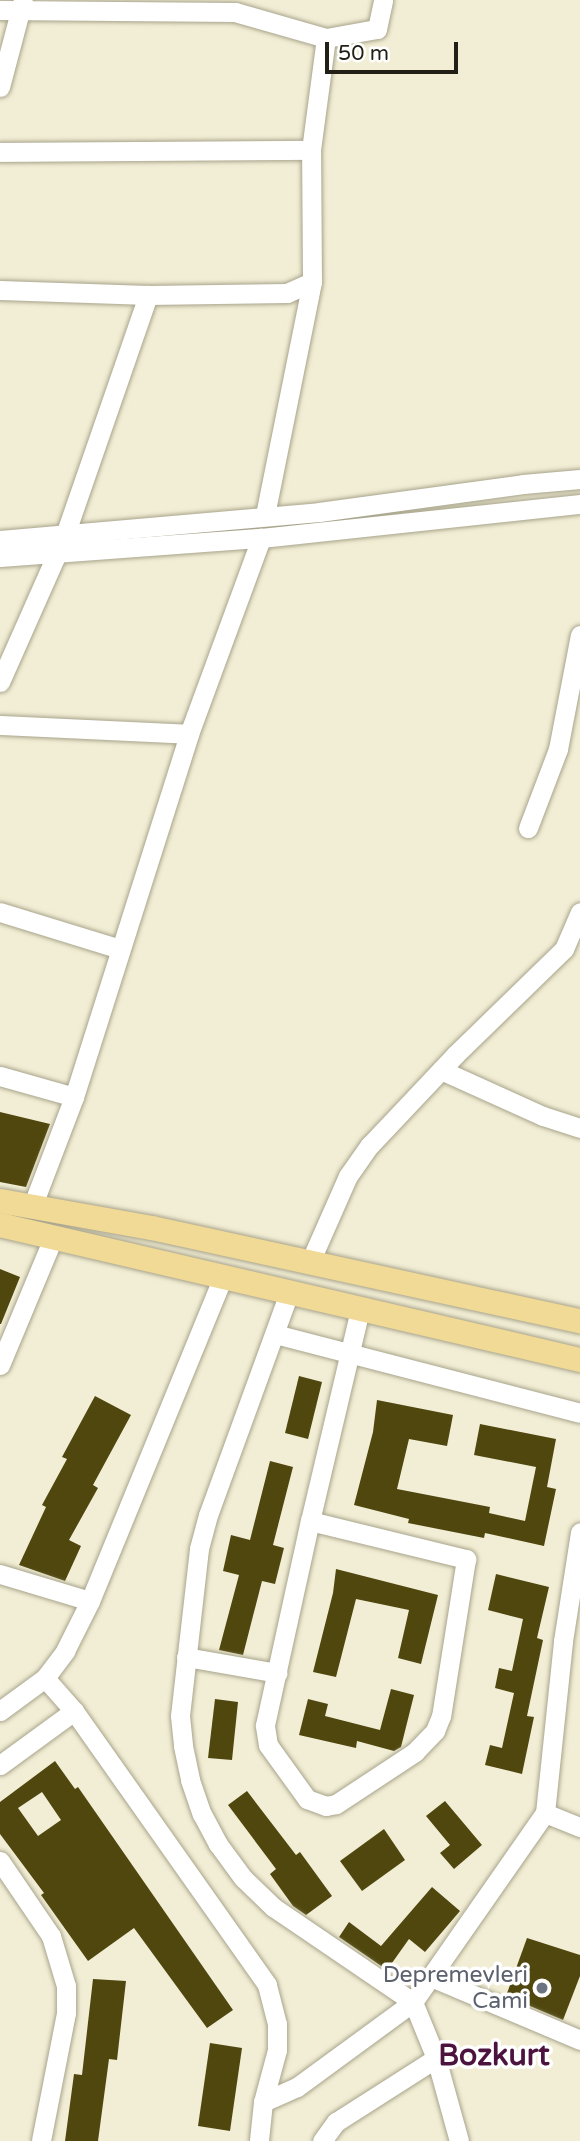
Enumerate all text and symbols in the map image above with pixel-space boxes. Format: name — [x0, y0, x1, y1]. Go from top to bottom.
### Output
scale bar — [328, 28, 461, 72]
text: 50 m — [338, 41, 389, 66]
place label: Depremevleri Cami — [383, 1961, 528, 2015]
marker: Depremevleri Cami — [534, 1980, 550, 1996]
district label: Bozkurt — [438, 2038, 550, 2074]

